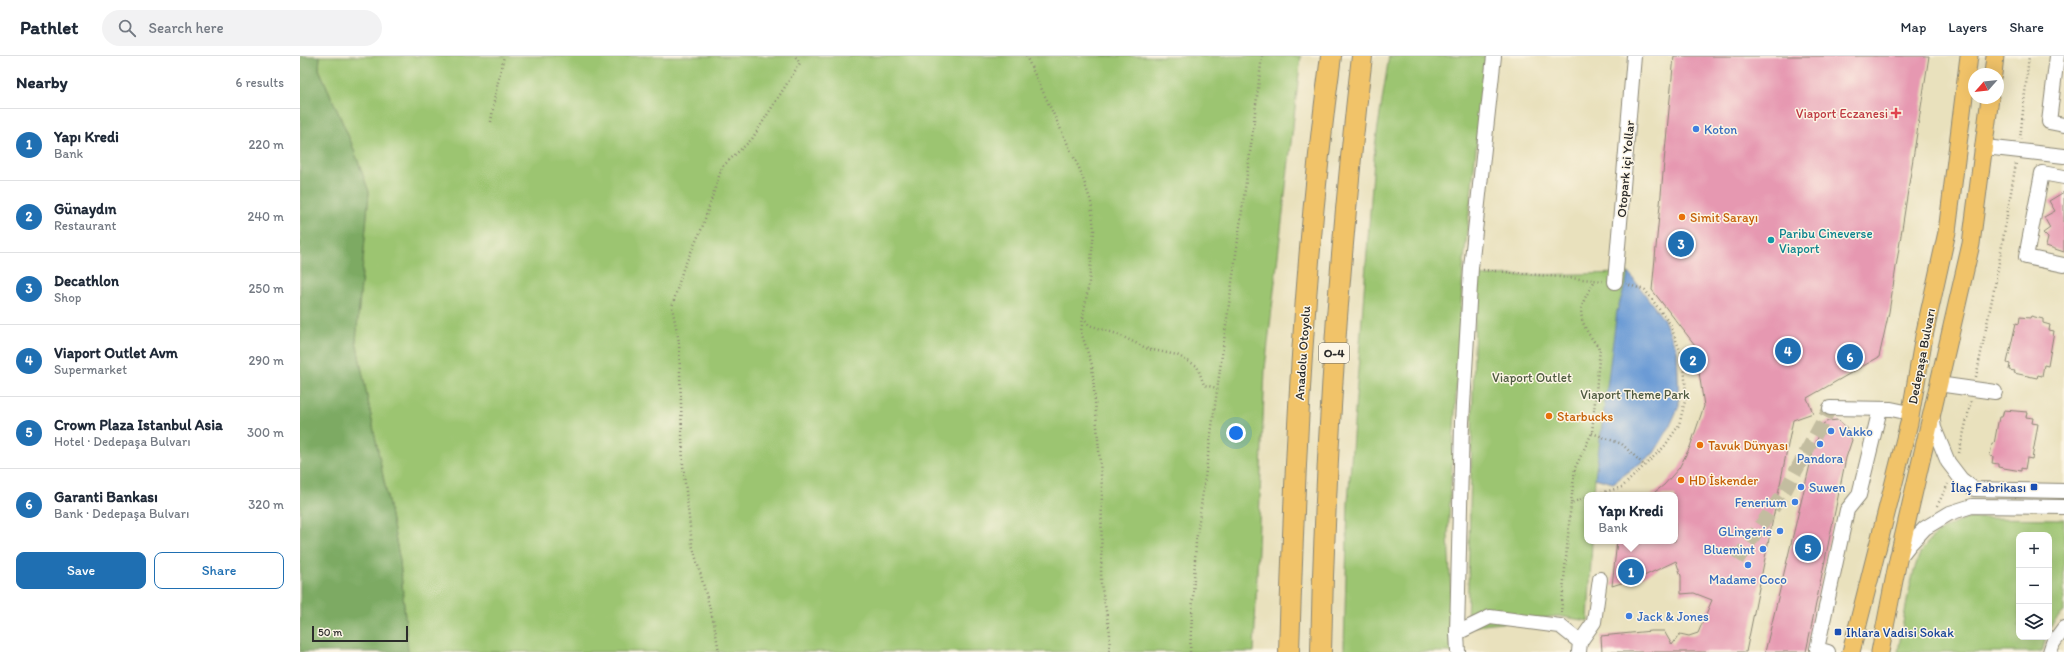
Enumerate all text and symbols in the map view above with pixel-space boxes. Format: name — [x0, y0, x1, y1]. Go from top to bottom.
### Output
search box — [102, 10, 382, 46]
text: Pathlet — [20, 16, 78, 39]
icon: search — [116, 17, 138, 39]
text: Search here — [148, 19, 224, 37]
text: Map — [1901, 19, 1926, 36]
text: Layers — [1948, 19, 1987, 36]
text: Share — [2009, 19, 2044, 36]
north arrow — [1968, 68, 2004, 104]
text: Nearby — [16, 72, 68, 92]
text: 6 results — [236, 75, 284, 90]
place label: Viaport Eczanesi — [1796, 106, 1888, 121]
marker: Viaport Eczanesi — [1891, 108, 1901, 118]
street label: Otopark içi Yollar — [1614, 119, 1637, 218]
place label: Koton — [1704, 122, 1737, 137]
marker: Koton — [1691, 124, 1701, 134]
text: Yapı Kredi — [54, 128, 119, 146]
text: 1 — [26, 137, 32, 152]
text: 220 m — [248, 137, 284, 152]
text: Bank — [54, 146, 83, 161]
text: Günaydın — [54, 200, 116, 218]
text: 2 — [26, 209, 32, 224]
text: 240 m — [247, 209, 284, 224]
place label: Simit Sarayı — [1690, 210, 1758, 225]
marker: Simit Sarayı — [1677, 212, 1687, 222]
text: Restaurant — [54, 218, 116, 233]
place label: Paribu Cineverse Viaport — [1779, 226, 1873, 256]
pin: 3 — [1668, 229, 1694, 259]
marker: Paribu Cineverse Viaport — [1766, 235, 1776, 245]
text: Decathlon — [54, 272, 119, 290]
text: 3 — [25, 281, 33, 296]
text: 250 m — [248, 281, 284, 296]
text: Shop — [54, 290, 81, 305]
street label: Anadolu Otoyolu — [1292, 305, 1313, 401]
street label: Dedepaşa Bulvarı — [1905, 307, 1938, 405]
pin: 4 — [1775, 336, 1801, 366]
pin: 6 — [1837, 342, 1863, 372]
road number: O-4 — [1319, 343, 1349, 363]
text: Viaport Outlet Avm — [54, 344, 178, 362]
pin: 2 — [1680, 345, 1706, 375]
text: 4 — [25, 353, 33, 368]
text: 290 m — [248, 353, 284, 368]
text: Supermarket — [54, 362, 127, 377]
park label: Viaport Outlet — [1492, 370, 1572, 385]
park label: Viaport Theme Park — [1580, 387, 1690, 402]
place label: Starbucks — [1557, 409, 1613, 424]
marker: Starbucks — [1544, 411, 1554, 421]
text: Crown Plaza Istanbul Asia — [54, 416, 223, 434]
your location — [1226, 423, 1246, 443]
place label: Vakko — [1839, 424, 1873, 439]
text: 5 — [26, 425, 32, 440]
text: 300 m — [247, 425, 284, 440]
marker: Vakko — [1826, 426, 1836, 436]
text: Hotel · Dedepaşa Bulvarı — [54, 434, 191, 449]
place label: Tavuk Dünyası — [1708, 438, 1788, 453]
marker: Pandora — [1815, 439, 1825, 449]
marker: Tavuk Dünyası — [1695, 440, 1705, 450]
place label: Pandora — [1797, 451, 1844, 466]
place label: HD İskender — [1689, 473, 1758, 488]
marker: HD İskender — [1676, 475, 1686, 485]
place label: Suwen — [1809, 480, 1845, 495]
place label: İlaç Fabrikası — [1951, 480, 2026, 495]
marker: Suwen — [1796, 482, 1806, 492]
marker: İlaç Fabrikası — [2029, 482, 2039, 492]
text: Garanti Bankası — [54, 488, 158, 506]
popup — [1584, 492, 1678, 544]
place label: Fenerium — [1735, 495, 1787, 510]
text: 6 — [26, 497, 32, 512]
text: 320 m — [248, 497, 284, 512]
marker: Fenerium — [1790, 497, 1800, 507]
text: Yapı Kredi — [1599, 502, 1663, 520]
text: Bank · Dedepaşa Bulvarı — [54, 506, 189, 521]
text: Bank — [1599, 520, 1628, 535]
place label: GLingerie — [1718, 524, 1772, 539]
marker: GLingerie — [1775, 526, 1785, 536]
map controls — [2016, 532, 2052, 640]
button: + — [2016, 532, 2052, 568]
pin: 5 — [1795, 533, 1821, 563]
place label: Bluemint — [1704, 542, 1755, 557]
marker: Bluemint — [1758, 544, 1768, 554]
button: Save — [16, 552, 146, 589]
button: Share — [154, 552, 284, 589]
pin: 1 — [1618, 557, 1644, 587]
marker: Madame Coco — [1743, 560, 1753, 570]
button: − — [2016, 568, 2052, 604]
place label: Madame Coco — [1709, 572, 1787, 587]
button: layers — [2016, 604, 2052, 640]
place label: Jack & Jones — [1637, 609, 1709, 624]
marker: Jack & Jones — [1624, 611, 1634, 621]
scale bar — [312, 624, 408, 643]
place label: Ihlara Vadisi Sokak — [1846, 625, 1954, 640]
text: 50 m — [318, 626, 342, 639]
marker: Ihlara Vadisi Sokak — [1833, 627, 1843, 637]

